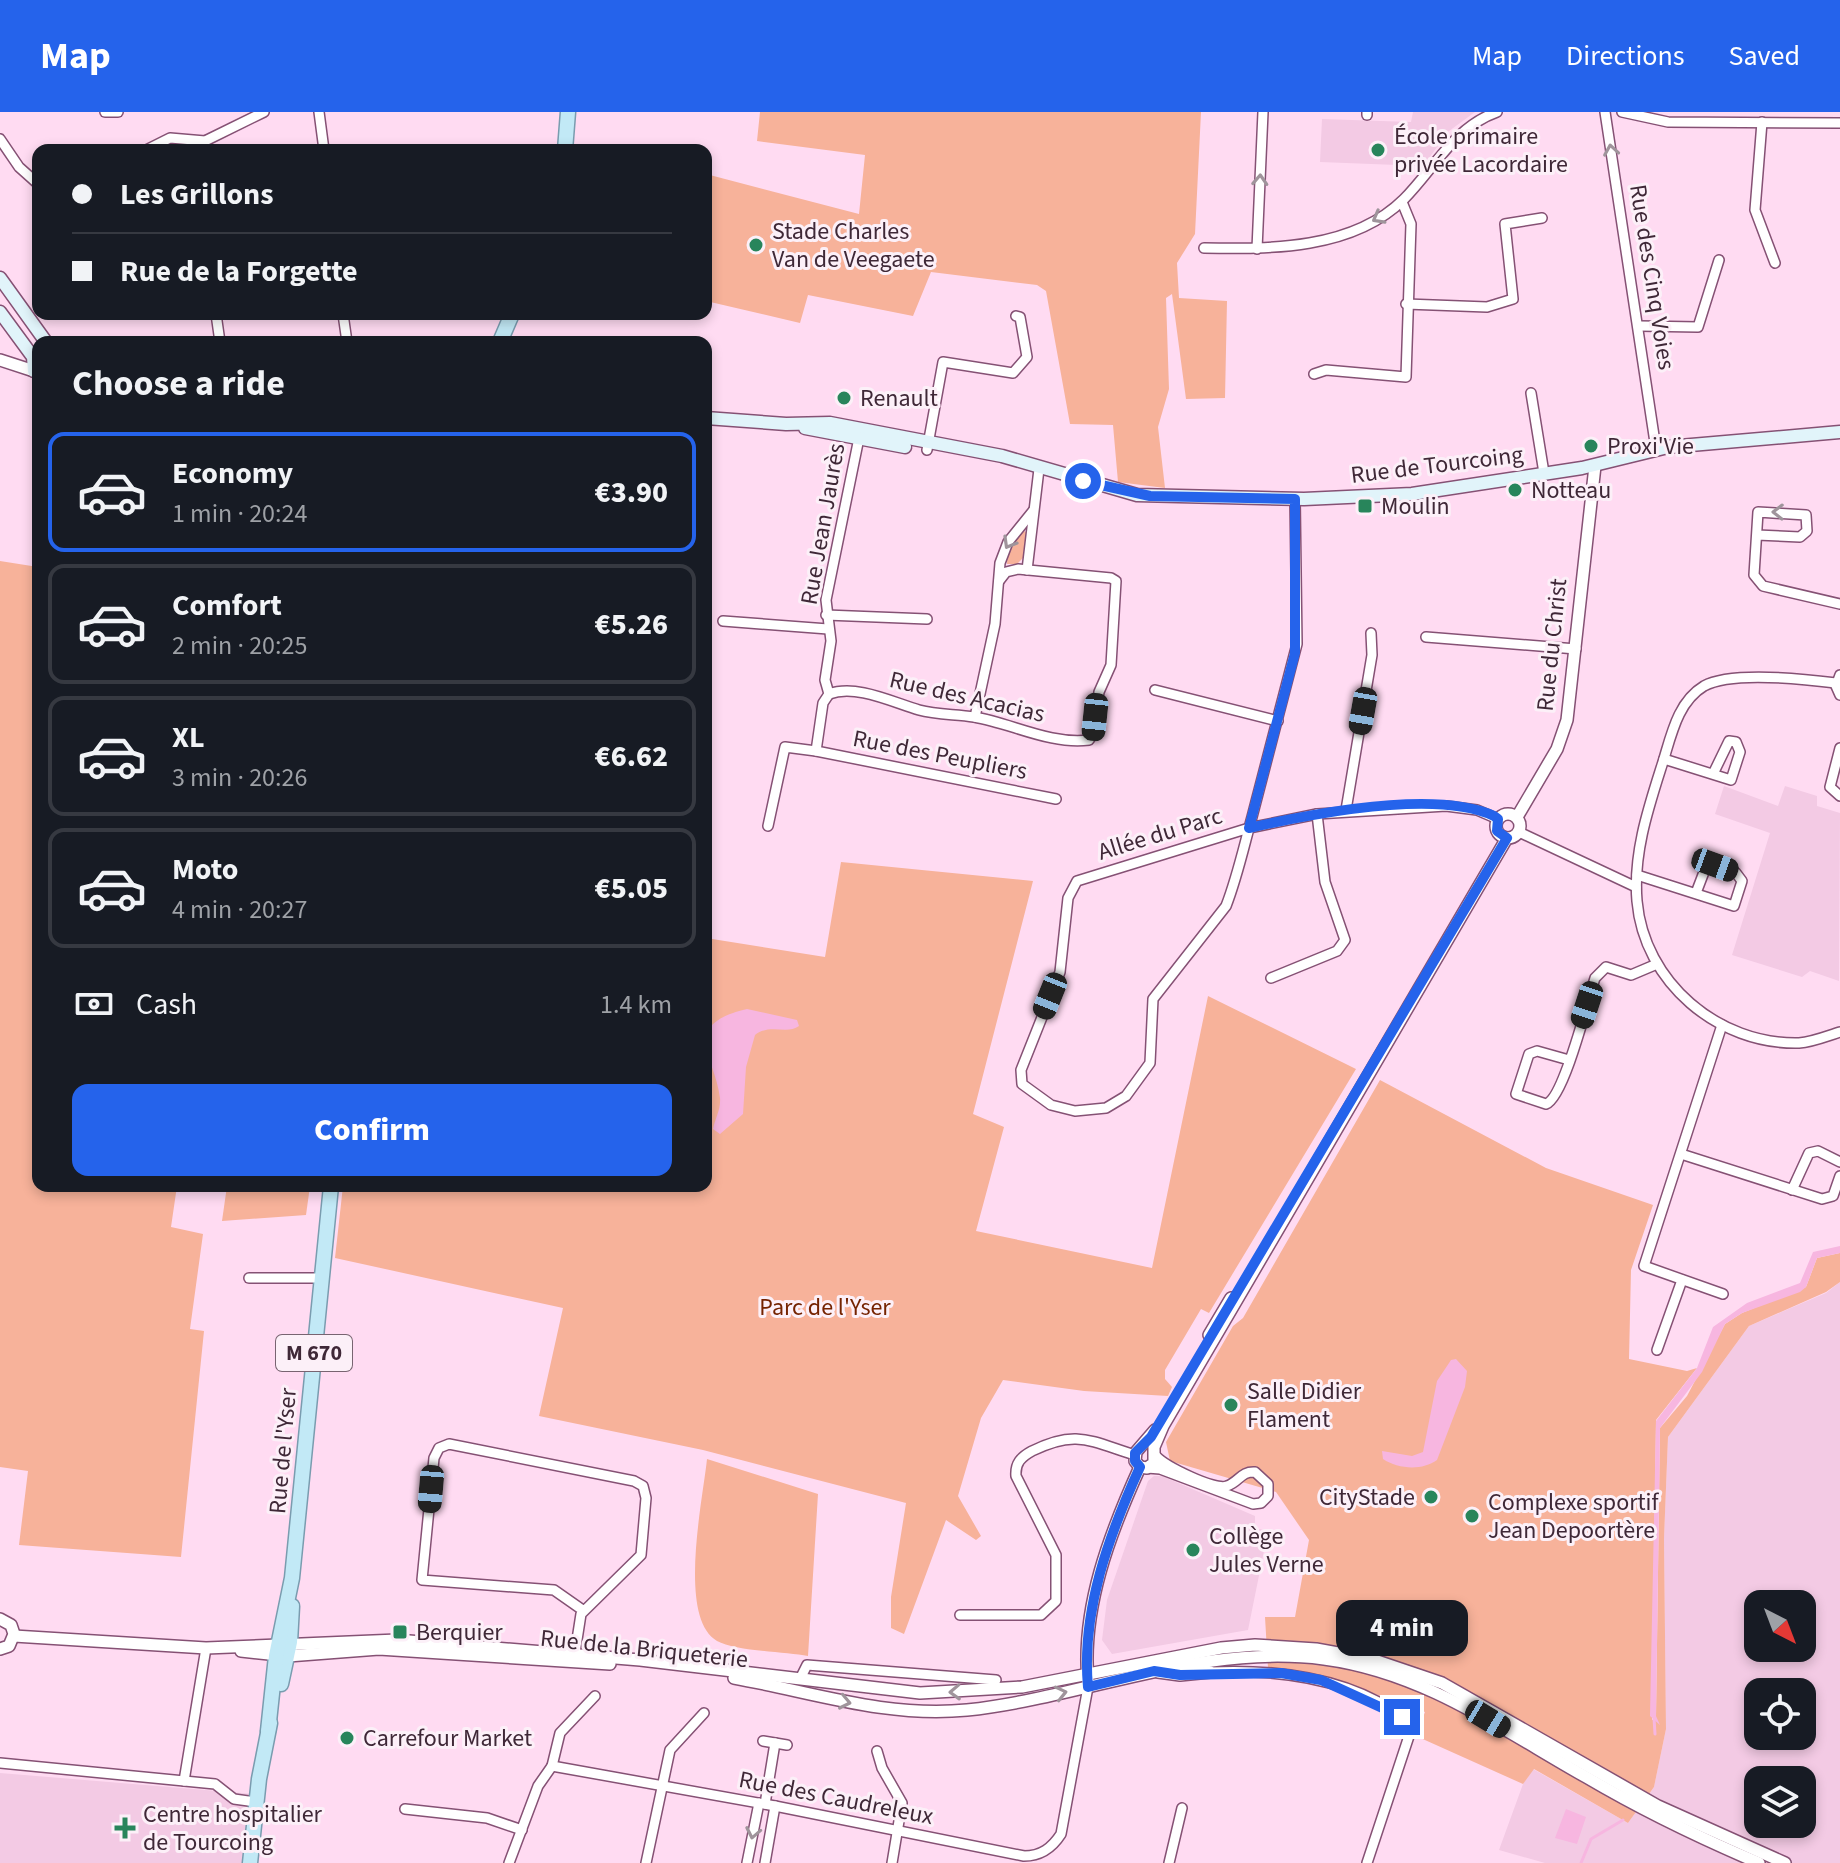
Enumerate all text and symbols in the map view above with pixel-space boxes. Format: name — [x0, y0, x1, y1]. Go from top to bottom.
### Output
text: Map — [40, 29, 111, 83]
text: Map — [1472, 36, 1522, 76]
text: Directions — [1566, 36, 1685, 76]
text: Saved — [1729, 36, 1800, 76]
place label: École primaire privée Lacordaire — [1394, 119, 1568, 182]
marker: École primaire privée Lacordaire — [1369, 141, 1387, 159]
one-way arrow — [1603, 144, 1620, 157]
text: Les Grillons — [120, 173, 274, 216]
one-way arrow — [1251, 173, 1268, 186]
street label: Rue des Cinq Voies — [1620, 182, 1684, 372]
one-way arrow — [1372, 208, 1387, 224]
place label: Stade Charles Van de Veegaete — [772, 214, 935, 277]
marker: Stade Charles Van de Veegaete — [747, 236, 765, 254]
text: Rue de la Forgette — [120, 250, 358, 293]
text: Choose a ride — [72, 358, 285, 409]
place label: Renault — [860, 381, 938, 416]
marker: Renault — [835, 389, 853, 407]
place label: Proxi'Vie — [1607, 429, 1694, 464]
street label: Rue de Tourcoing — [1349, 437, 1525, 493]
marker: Proxi'Vie — [1582, 437, 1600, 455]
street label: Rue Jean Jaurès — [792, 441, 854, 607]
text: Economy — [172, 452, 293, 495]
icon: car — [76, 456, 148, 528]
route start — [1065, 463, 1101, 499]
text: €3.90 — [595, 471, 668, 514]
place label: Notteau — [1531, 473, 1611, 508]
marker: Notteau — [1506, 481, 1524, 499]
place label: Moulin — [1381, 489, 1450, 524]
text: 1 min · 20:24 — [172, 495, 307, 532]
marker: Moulin — [1356, 497, 1374, 515]
one-way arrow — [1771, 503, 1784, 521]
one-way arrow — [1003, 534, 1019, 549]
street label: Rue du Christ — [1528, 577, 1576, 713]
text: Comfort — [172, 584, 282, 627]
icon: car — [76, 588, 148, 660]
text: €5.26 — [595, 603, 668, 646]
text: 2 min · 20:25 — [172, 627, 307, 664]
street label: Rue des Acacias — [886, 662, 1048, 732]
car — [1347, 685, 1379, 737]
car — [1081, 692, 1109, 742]
text: XL — [172, 716, 205, 759]
icon: car — [76, 720, 148, 792]
street label: Rue des Peupliers — [850, 721, 1030, 789]
text: €6.62 — [595, 735, 668, 778]
text: 3 min · 20:26 — [172, 759, 307, 796]
street label: Allée du Parc — [1093, 798, 1227, 870]
car — [1688, 846, 1742, 884]
text: Moto — [172, 848, 238, 891]
icon: car — [76, 852, 148, 924]
text: €5.05 — [595, 867, 668, 910]
text: 4 min · 20:27 — [172, 891, 307, 928]
car — [1030, 969, 1070, 1023]
car — [1568, 978, 1606, 1032]
icon: cash — [72, 982, 116, 1026]
text: Cash — [136, 983, 197, 1026]
text: 1.4 km — [600, 986, 672, 1023]
button: Confirm — [72, 1084, 672, 1176]
park label: Parc de l'Yser — [759, 1290, 891, 1325]
road number: M 670 — [276, 1335, 352, 1371]
place label: Salle Didier Flament — [1247, 1374, 1362, 1437]
street label: Rue de l'Yser — [260, 1386, 306, 1515]
marker: Salle Didier Flament — [1222, 1396, 1240, 1414]
car — [417, 1464, 445, 1514]
place label: CityStade — [1319, 1480, 1415, 1515]
place label: Complexe sportif Jean Depoortère — [1488, 1485, 1659, 1548]
marker: CityStade — [1422, 1488, 1440, 1506]
marker: Complexe sportif Jean Depoortère — [1463, 1507, 1481, 1525]
place label: Collège Jules Verne — [1209, 1519, 1324, 1582]
marker: Collège Jules Verne — [1184, 1541, 1202, 1559]
north arrow — [1744, 1590, 1816, 1662]
map controls — [1744, 1590, 1816, 1838]
callout: 4 min — [1336, 1601, 1468, 1657]
text: 4 min — [1370, 1609, 1434, 1646]
place label: Berquier — [416, 1615, 503, 1650]
street label: Rue de la Briqueterie — [538, 1621, 750, 1677]
marker: Berquier — [391, 1623, 409, 1641]
button: locate — [1744, 1678, 1816, 1750]
one-way arrow — [948, 1684, 961, 1701]
one-way arrow — [1054, 1685, 1068, 1702]
one-way arrow — [837, 1693, 851, 1710]
car — [1461, 1696, 1515, 1742]
route end — [1384, 1699, 1420, 1735]
place label: Carrefour Market — [363, 1721, 532, 1756]
marker: Carrefour Market — [338, 1729, 356, 1747]
street label: Rue des Caudreleux — [736, 1762, 937, 1834]
button: layers — [1744, 1766, 1816, 1838]
place label: Centre hospitalier de Tourcoing — [143, 1797, 323, 1860]
marker: Centre hospitalier de Tourcoing — [114, 1817, 136, 1839]
one-way arrow — [745, 1826, 762, 1839]

